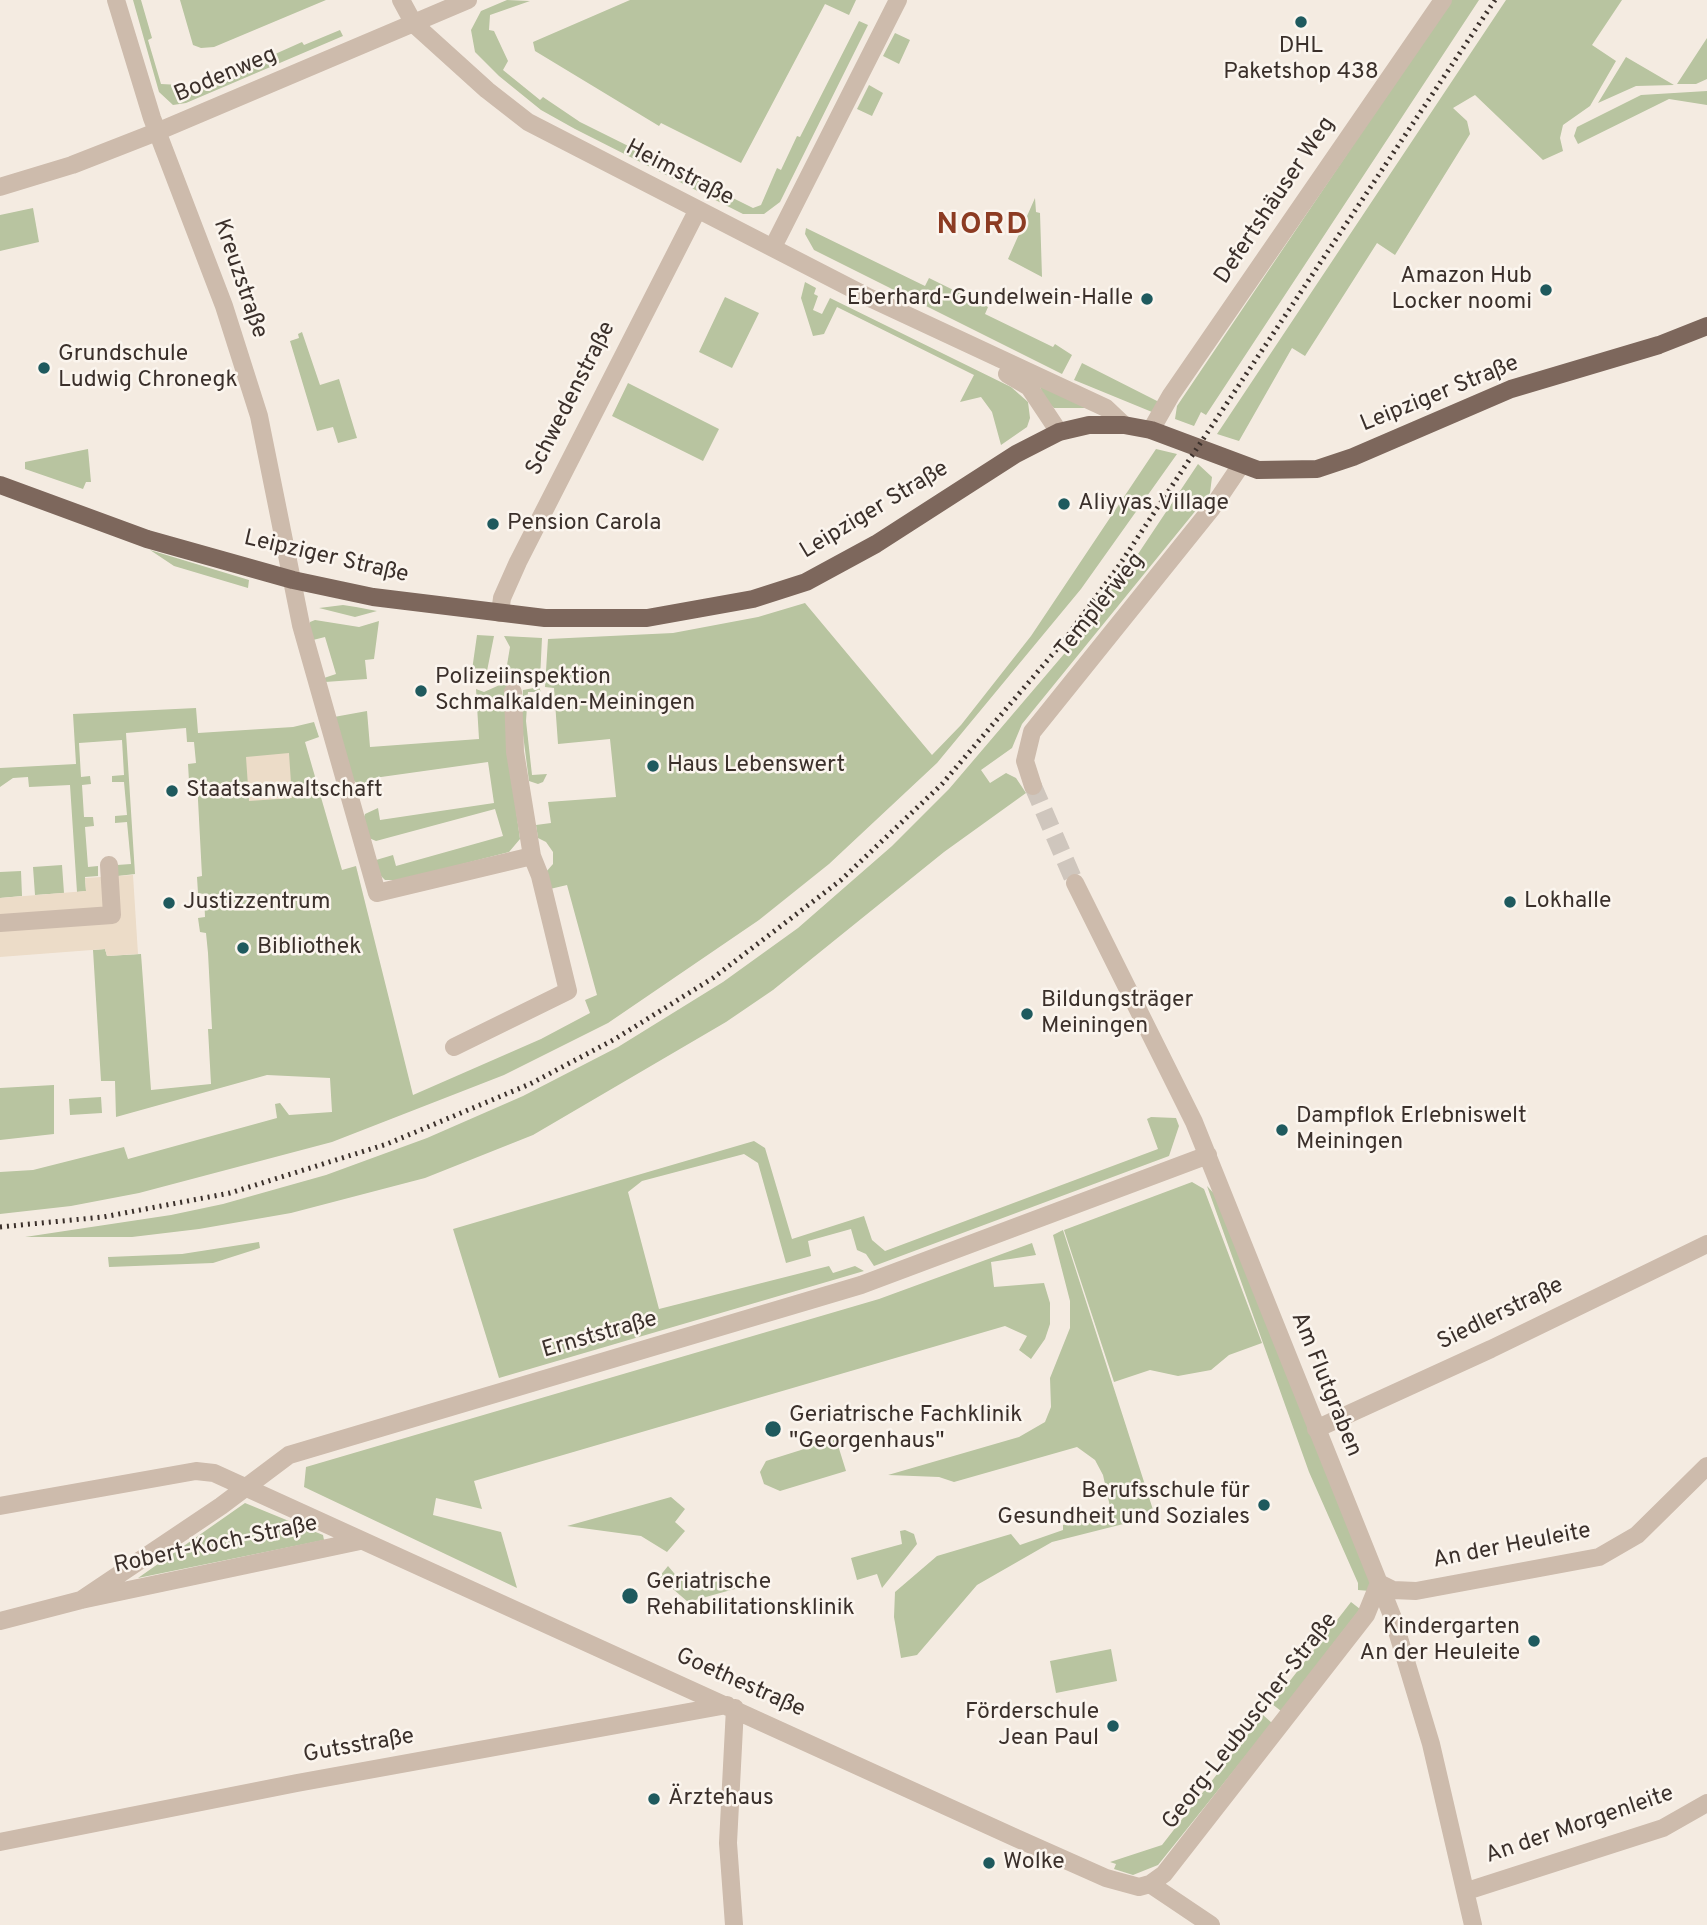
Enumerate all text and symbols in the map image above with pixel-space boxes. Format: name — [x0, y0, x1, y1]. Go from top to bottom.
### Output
marker: DHL Paketshop 438 — [1293, 14, 1309, 30]
place label: DHL Paketshop 438 — [1223, 33, 1379, 87]
street label: Bodenweg — [171, 42, 281, 110]
street label: Defertshäuser Weg — [1210, 112, 1342, 290]
street label: Heimstraße — [620, 135, 738, 213]
district label: NORD — [937, 209, 1029, 245]
street label: Kreuzstraße — [206, 216, 272, 342]
place label: Amazon Hub Locker noomi — [1391, 263, 1532, 317]
marker: Amazon Hub Locker noomi — [1538, 282, 1554, 298]
place label: Eberhard-Gundelwein-Halle — [847, 285, 1133, 313]
marker: Eberhard-Gundelwein-Halle — [1139, 291, 1155, 307]
street label: Schwedenstraße — [521, 317, 623, 481]
place label: Grundschule Ludwig Chronegk — [58, 341, 238, 395]
street label: Leipziger Straße — [1357, 351, 1523, 439]
marker: Grundschule Ludwig Chronegk — [36, 360, 52, 376]
street label: Leipziger Straße — [796, 456, 954, 566]
place label: Aliyyas Village — [1078, 490, 1229, 518]
marker: Aliyyas Village — [1056, 496, 1072, 512]
place label: Pension Carola — [507, 510, 661, 538]
marker: Pension Carola — [485, 516, 501, 532]
street label: Leipziger Straße — [241, 526, 411, 590]
street label: Templerweg — [1051, 548, 1151, 664]
place label: Polizeiinspektion Schmalkalden-Meiningen — [435, 664, 695, 718]
marker: Polizeiinspektion Schmalkalden-Meiningen — [413, 683, 429, 699]
place label: Haus Lebenswert — [667, 752, 845, 780]
marker: Haus Lebenswert — [645, 758, 661, 774]
place label: Staatsanwaltschaft — [186, 777, 383, 805]
marker: Staatsanwaltschaft — [164, 783, 180, 799]
place label: Lokhalle — [1524, 888, 1611, 916]
place label: Justizzentrum — [183, 889, 330, 917]
marker: Lokhalle — [1502, 894, 1518, 910]
marker: Justizzentrum — [161, 895, 177, 911]
place label: Bibliothek — [257, 934, 361, 962]
marker: Bibliothek — [235, 940, 251, 956]
place label: Bildungsträger Meiningen — [1041, 987, 1194, 1041]
marker: Bildungsträger Meiningen — [1019, 1006, 1035, 1022]
place label: Dampflok Erlebniswelt Meiningen — [1296, 1103, 1527, 1157]
marker: Dampflok Erlebniswelt Meiningen — [1274, 1122, 1290, 1138]
street label: Siedlerstraße — [1434, 1273, 1568, 1357]
street label: Ernststraße — [539, 1306, 661, 1366]
street label: Am Flutgraben — [1283, 1309, 1367, 1461]
place label: Geriatrische Fachklinik "Georgenhaus" — [789, 1402, 1022, 1456]
marker: Geriatrische Fachklinik "Georgenhaus" — [763, 1419, 783, 1439]
place label: Berufsschule für Gesundheit und Soziales — [997, 1478, 1250, 1532]
marker: Berufsschule für Gesundheit und Soziales — [1256, 1497, 1272, 1513]
street label: Robert-Koch-Straße — [112, 1511, 320, 1581]
street label: An der Heuleite — [1431, 1518, 1593, 1576]
place label: Geriatrische Rehabilitationsklinik — [646, 1569, 855, 1623]
marker: Geriatrische Rehabilitationsklinik — [620, 1586, 640, 1606]
street label: Georg-Leubuscher-Straße — [1158, 1608, 1344, 1836]
place label: Kindergarten An der Heuleite — [1360, 1614, 1520, 1668]
marker: Kindergarten An der Heuleite — [1526, 1633, 1542, 1649]
street label: Goethestraße — [671, 1643, 809, 1725]
place label: Förderschule Jean Paul — [965, 1699, 1099, 1753]
marker: Förderschule Jean Paul — [1105, 1718, 1121, 1734]
street label: Gutsstraße — [301, 1724, 417, 1770]
street label: An der Morgenleite — [1482, 1781, 1678, 1871]
place label: Ärztehaus — [668, 1785, 774, 1813]
marker: Ärztehaus — [646, 1791, 662, 1807]
place label: Wolke — [1003, 1849, 1065, 1877]
marker: Wolke — [981, 1855, 997, 1871]

